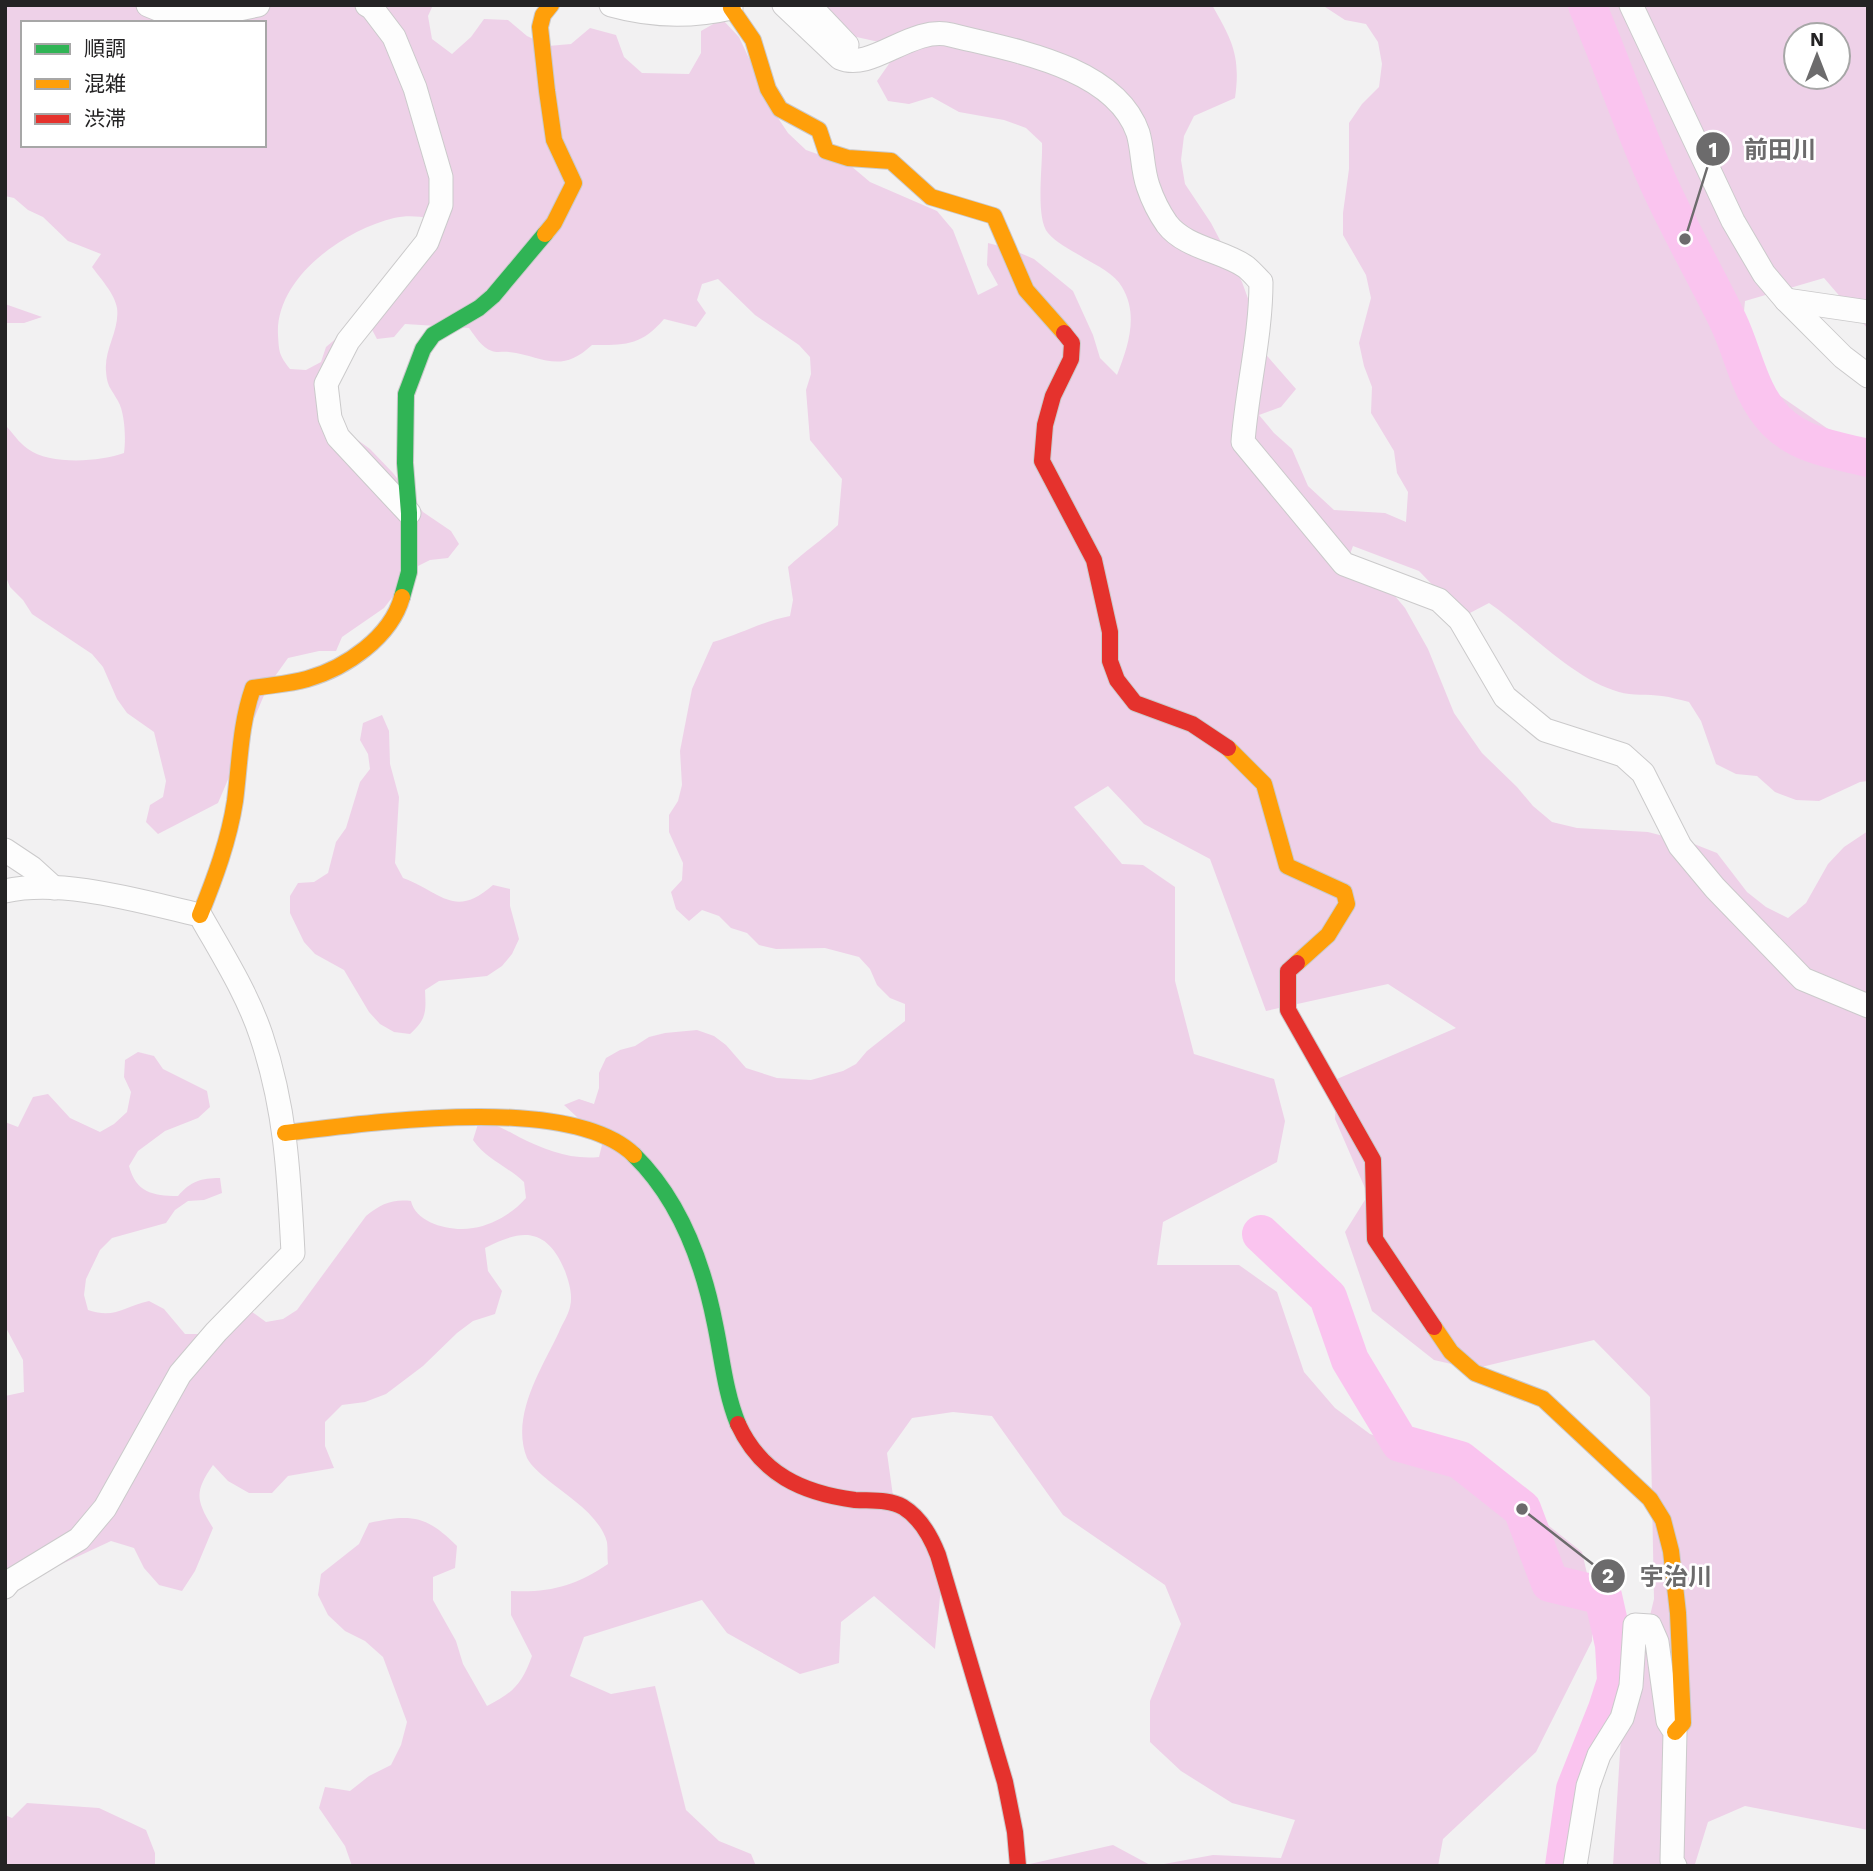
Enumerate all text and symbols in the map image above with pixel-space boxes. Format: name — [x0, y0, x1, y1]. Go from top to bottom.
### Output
legend — [21, 21, 266, 147]
north arrow — [1782, 21, 1852, 91]
text: N — [1810, 28, 1824, 51]
text: 順調 — [84, 36, 126, 61]
text: 混雑 — [84, 71, 126, 96]
text: 渋滞 — [84, 106, 126, 131]
callout: 前田川 — [1695, 127, 1830, 172]
text: 前田川 — [1744, 136, 1816, 164]
text: 1 — [1708, 137, 1718, 162]
callout: 宇治川 — [1591, 1554, 1726, 1599]
text: 2 — [1602, 1563, 1614, 1588]
text: 宇治川 — [1640, 1563, 1712, 1591]

